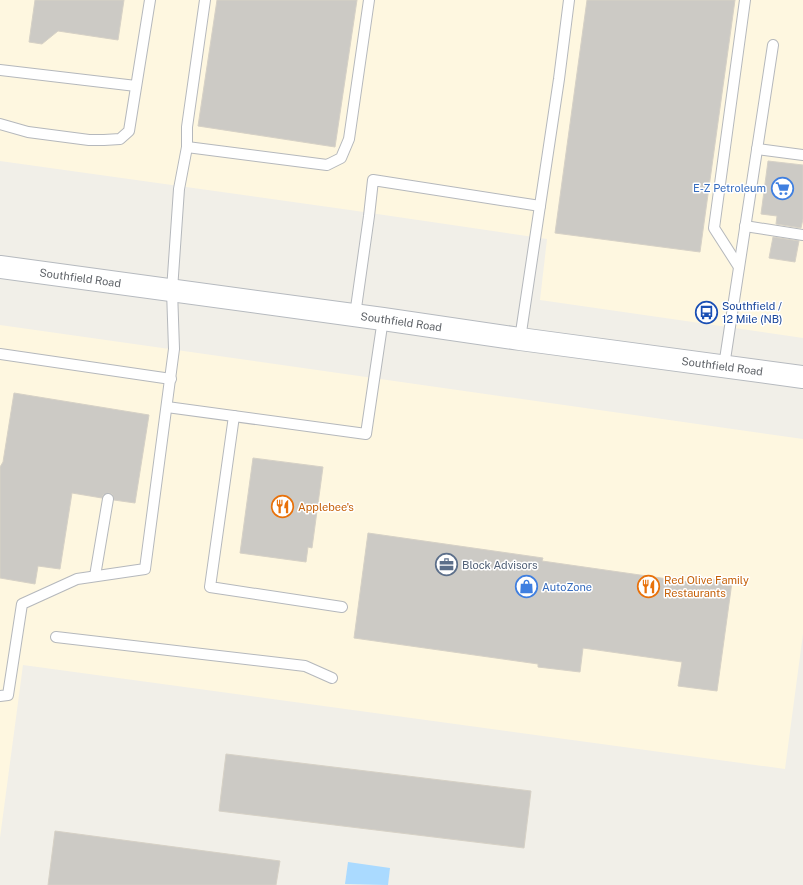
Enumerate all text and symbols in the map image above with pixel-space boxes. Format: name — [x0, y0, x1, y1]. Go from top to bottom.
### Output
supermarket icon: E-Z Petroleum — [769, 175, 795, 201]
place label: E-Z Petroleum — [693, 182, 766, 194]
street label: Southfield Road — [39, 266, 122, 289]
bus stop icon: Southfield / 12 Mile (NB) — [694, 299, 720, 325]
place label: Southfield / 12 Mile (NB) — [722, 300, 782, 325]
street label: Southfield Road — [360, 310, 443, 334]
street label: Southfield Road — [681, 355, 764, 378]
restaurant icon: Applebee's — [269, 494, 295, 520]
place label: Applebee's — [298, 501, 354, 513]
office icon: Block Advisors — [433, 552, 459, 578]
place label: Block Advisors — [462, 559, 538, 571]
restaurant icon: Red Olive Family Restaurants — [636, 573, 662, 599]
shop icon: AutoZone — [514, 574, 540, 600]
place label: Red Olive Family Restaurants — [664, 574, 749, 599]
place label: AutoZone — [542, 581, 592, 593]

